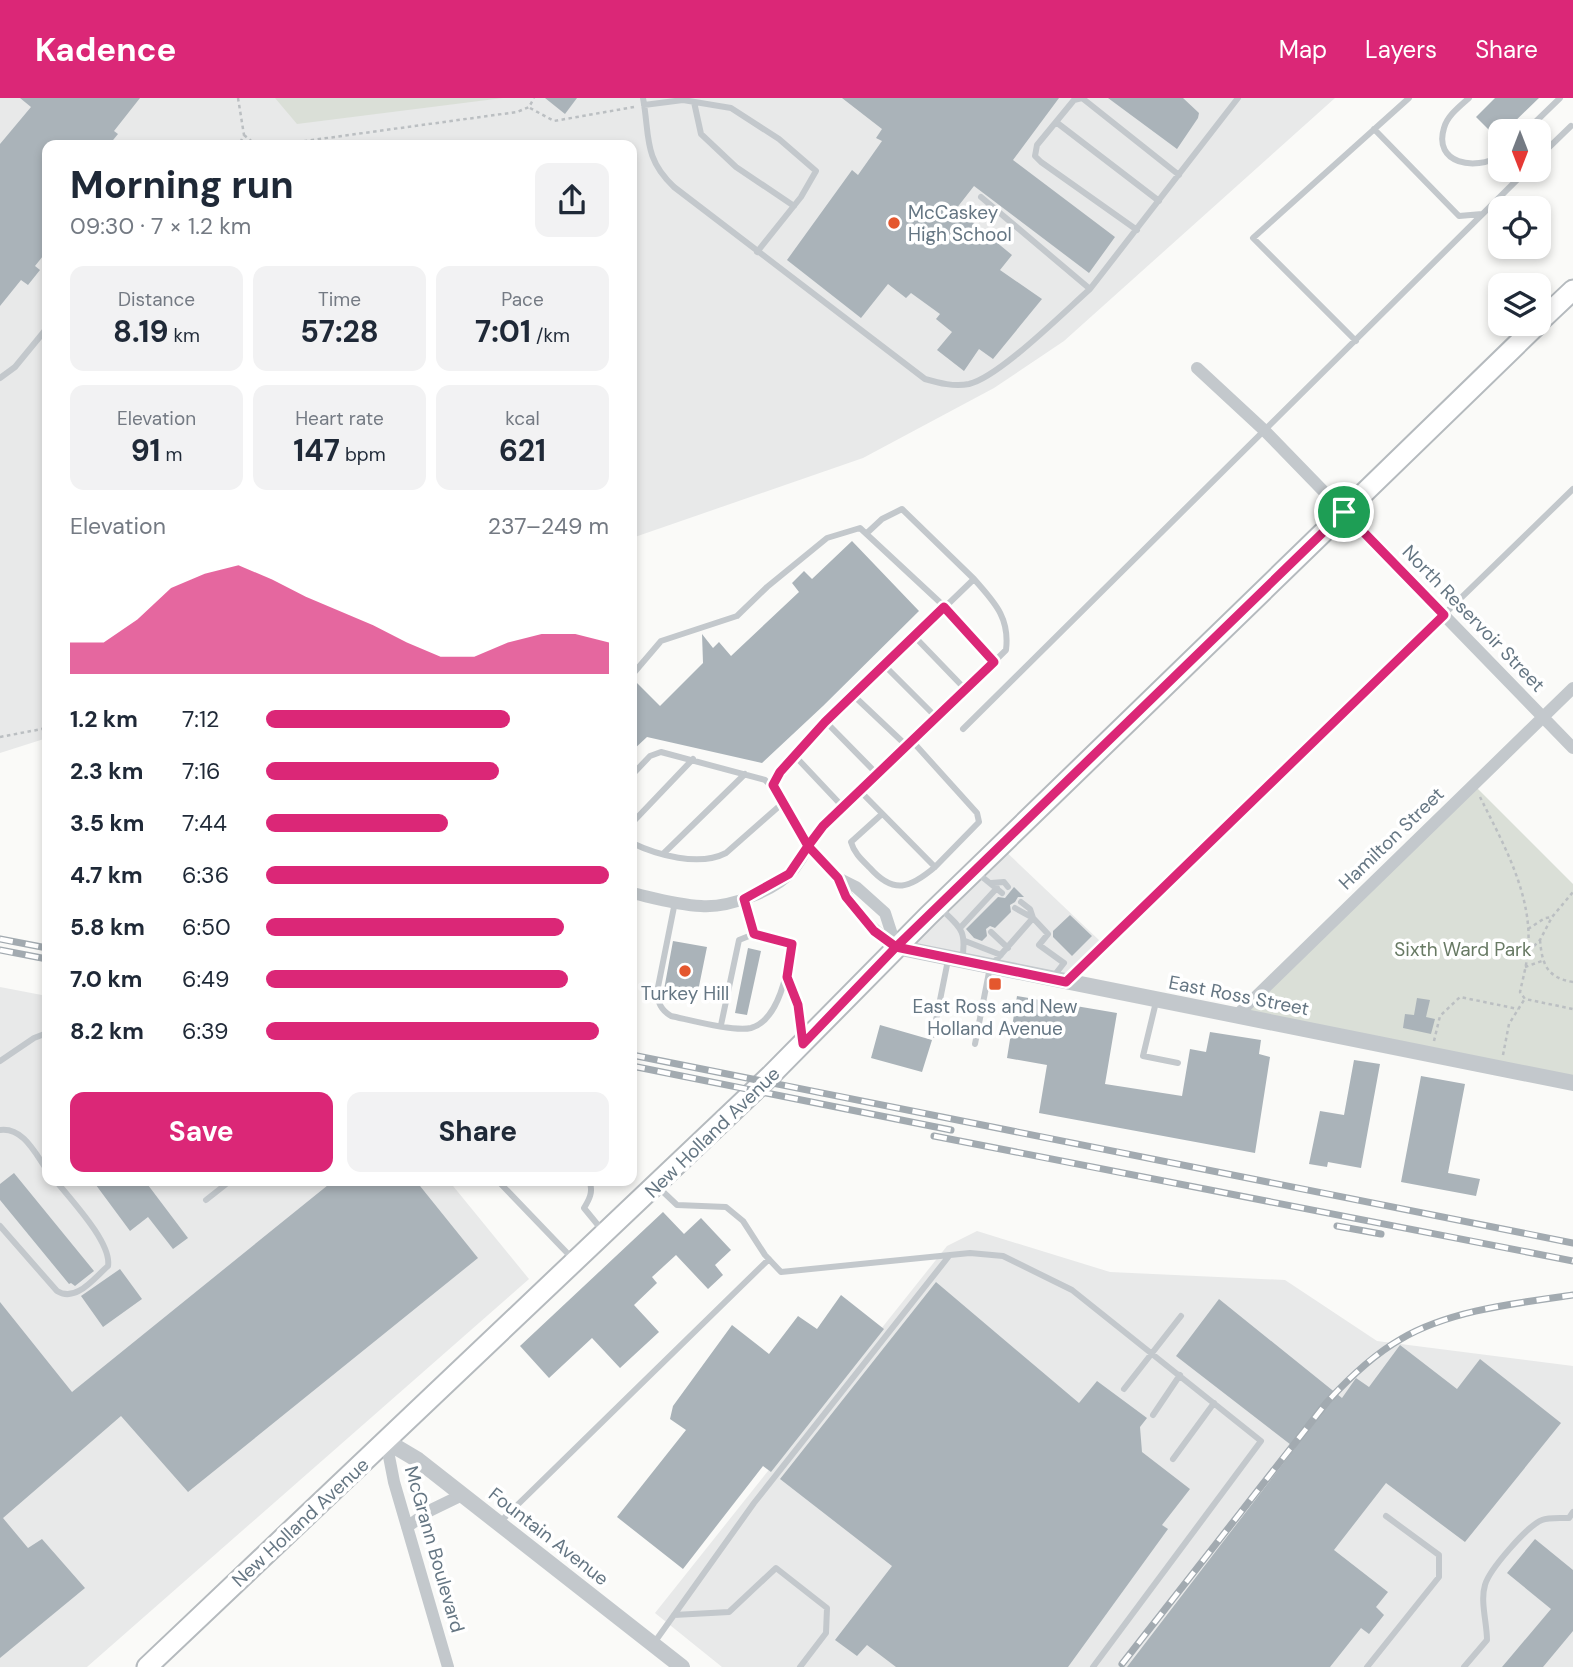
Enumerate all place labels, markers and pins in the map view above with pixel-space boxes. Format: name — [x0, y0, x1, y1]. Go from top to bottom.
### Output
place label: McCaskey High School — [908, 200, 1012, 247]
marker: McCaskey High School — [886, 215, 902, 231]
pin — [1314, 482, 1374, 542]
marker: Turkey Hill — [677, 963, 693, 979]
marker: East Ross and New Holland Avenue — [987, 976, 1003, 992]
place label: Turkey Hill — [641, 981, 729, 1006]
place label: East Ross and New Holland Avenue — [912, 994, 1078, 1041]

